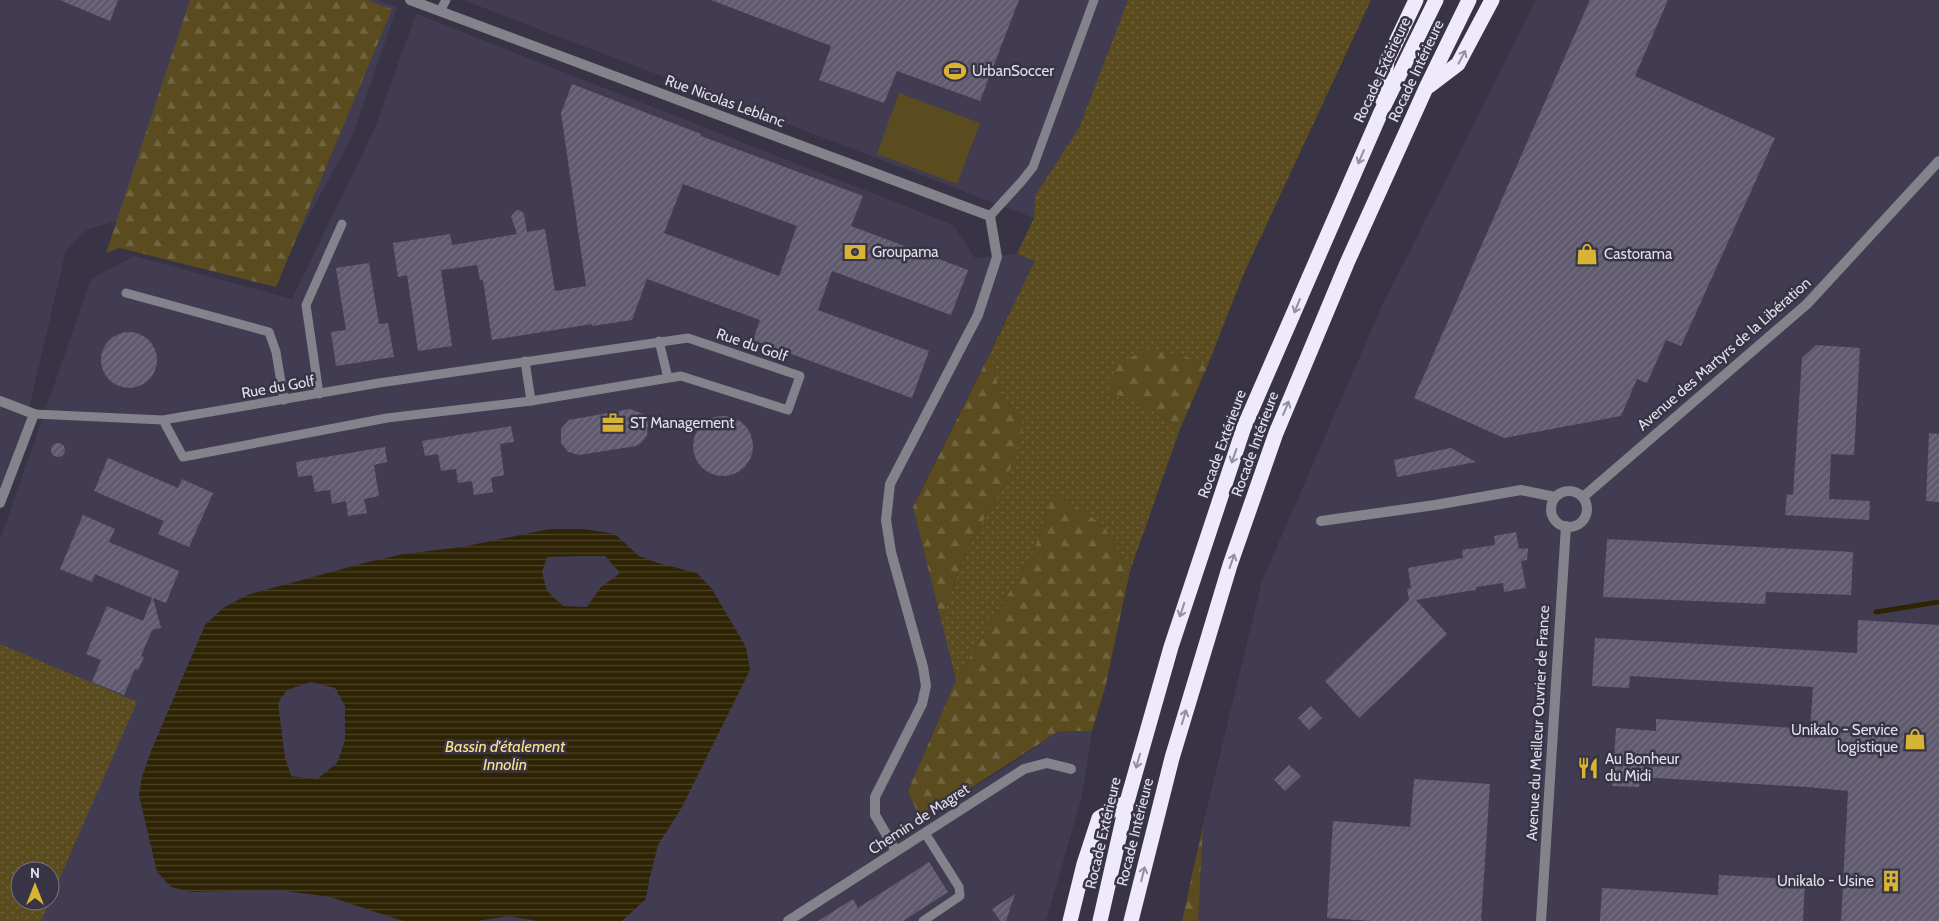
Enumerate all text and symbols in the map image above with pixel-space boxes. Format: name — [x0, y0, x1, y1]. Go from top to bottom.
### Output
street label: Rocade Extérieure — [1350, 14, 1414, 126]
street label: Rocade Intérieure — [1384, 17, 1448, 125]
one-way arrow — [1458, 50, 1467, 65]
sports icon: UrbanSoccer — [942, 58, 968, 84]
place label: UrbanSoccer — [972, 62, 1054, 80]
street label: Rue Nicolas Leblanc — [663, 71, 787, 131]
one-way arrow — [1356, 149, 1366, 164]
bank icon: Groupama — [842, 239, 868, 265]
shop icon: Castorama — [1574, 241, 1600, 267]
place label: Groupama — [872, 243, 939, 261]
place label: Castorama — [1604, 245, 1673, 263]
street label: Avenue des Martyrs de la Libération — [1633, 274, 1815, 434]
one-way arrow — [1291, 298, 1301, 313]
street label: Rue du Golf — [714, 324, 790, 366]
street label: Rue du Golf — [240, 372, 316, 402]
street label: Rocade Extérieure — [1194, 387, 1250, 501]
street label: Rocade Intérieure — [1228, 389, 1282, 499]
one-way arrow — [1282, 401, 1292, 416]
office icon: ST Management — [600, 410, 626, 436]
place label: ST Management — [630, 414, 734, 432]
one-way arrow — [1229, 448, 1238, 463]
one-way arrow — [1228, 554, 1237, 569]
one-way arrow — [1177, 602, 1187, 618]
street label: Avenue du Meilleur Ouvrier de France — [1523, 605, 1553, 841]
one-way arrow — [1180, 709, 1190, 725]
place label: Unikalo - Service logistique — [1791, 721, 1898, 756]
shop icon: Unikalo - Service logistique — [1902, 726, 1928, 752]
water label: Bassin d'étalement Innolin — [445, 737, 566, 774]
place label: Au Bonheur du Midi — [1605, 750, 1680, 785]
one-way arrow — [1133, 753, 1143, 769]
restaurant icon: Au Bonheur du Midi — [1575, 755, 1601, 781]
street label: Rocade Extérieure — [1081, 775, 1125, 891]
street label: Rocade Intérieure — [1113, 776, 1157, 888]
street label: Chemin de Magret — [865, 780, 973, 858]
north arrow — [10, 861, 60, 911]
text: N — [30, 864, 40, 882]
one-way arrow — [1139, 866, 1148, 882]
building icon: Unikalo - Usine — [1878, 868, 1904, 894]
place label: Unikalo - Usine — [1777, 872, 1874, 890]

